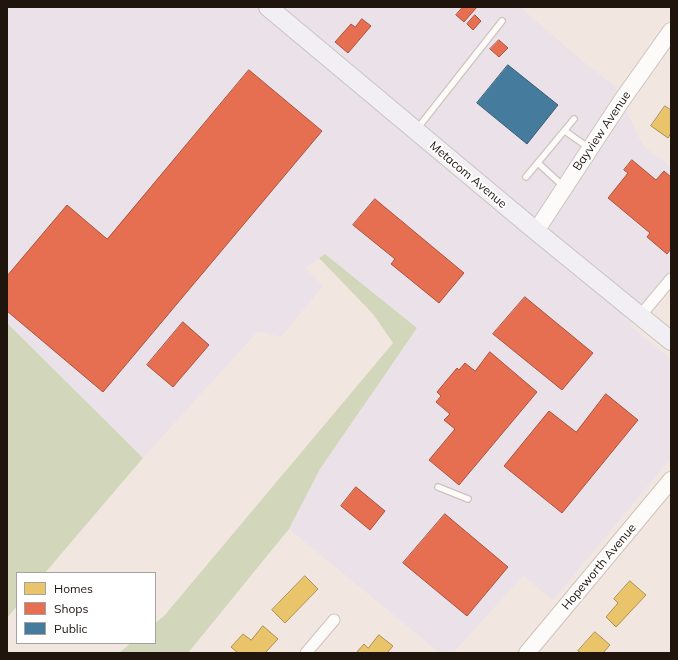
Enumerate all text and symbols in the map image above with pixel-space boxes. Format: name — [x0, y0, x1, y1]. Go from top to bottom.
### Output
street label: Bayview Avenue — [570, 88, 634, 174]
street label: Metacom Avenue — [426, 139, 510, 211]
street label: Hopeworth Avenue — [559, 521, 639, 613]
legend — [16, 572, 156, 644]
text: Homes — [54, 581, 93, 596]
text: Shops — [54, 601, 89, 616]
text: Public — [54, 621, 88, 636]

